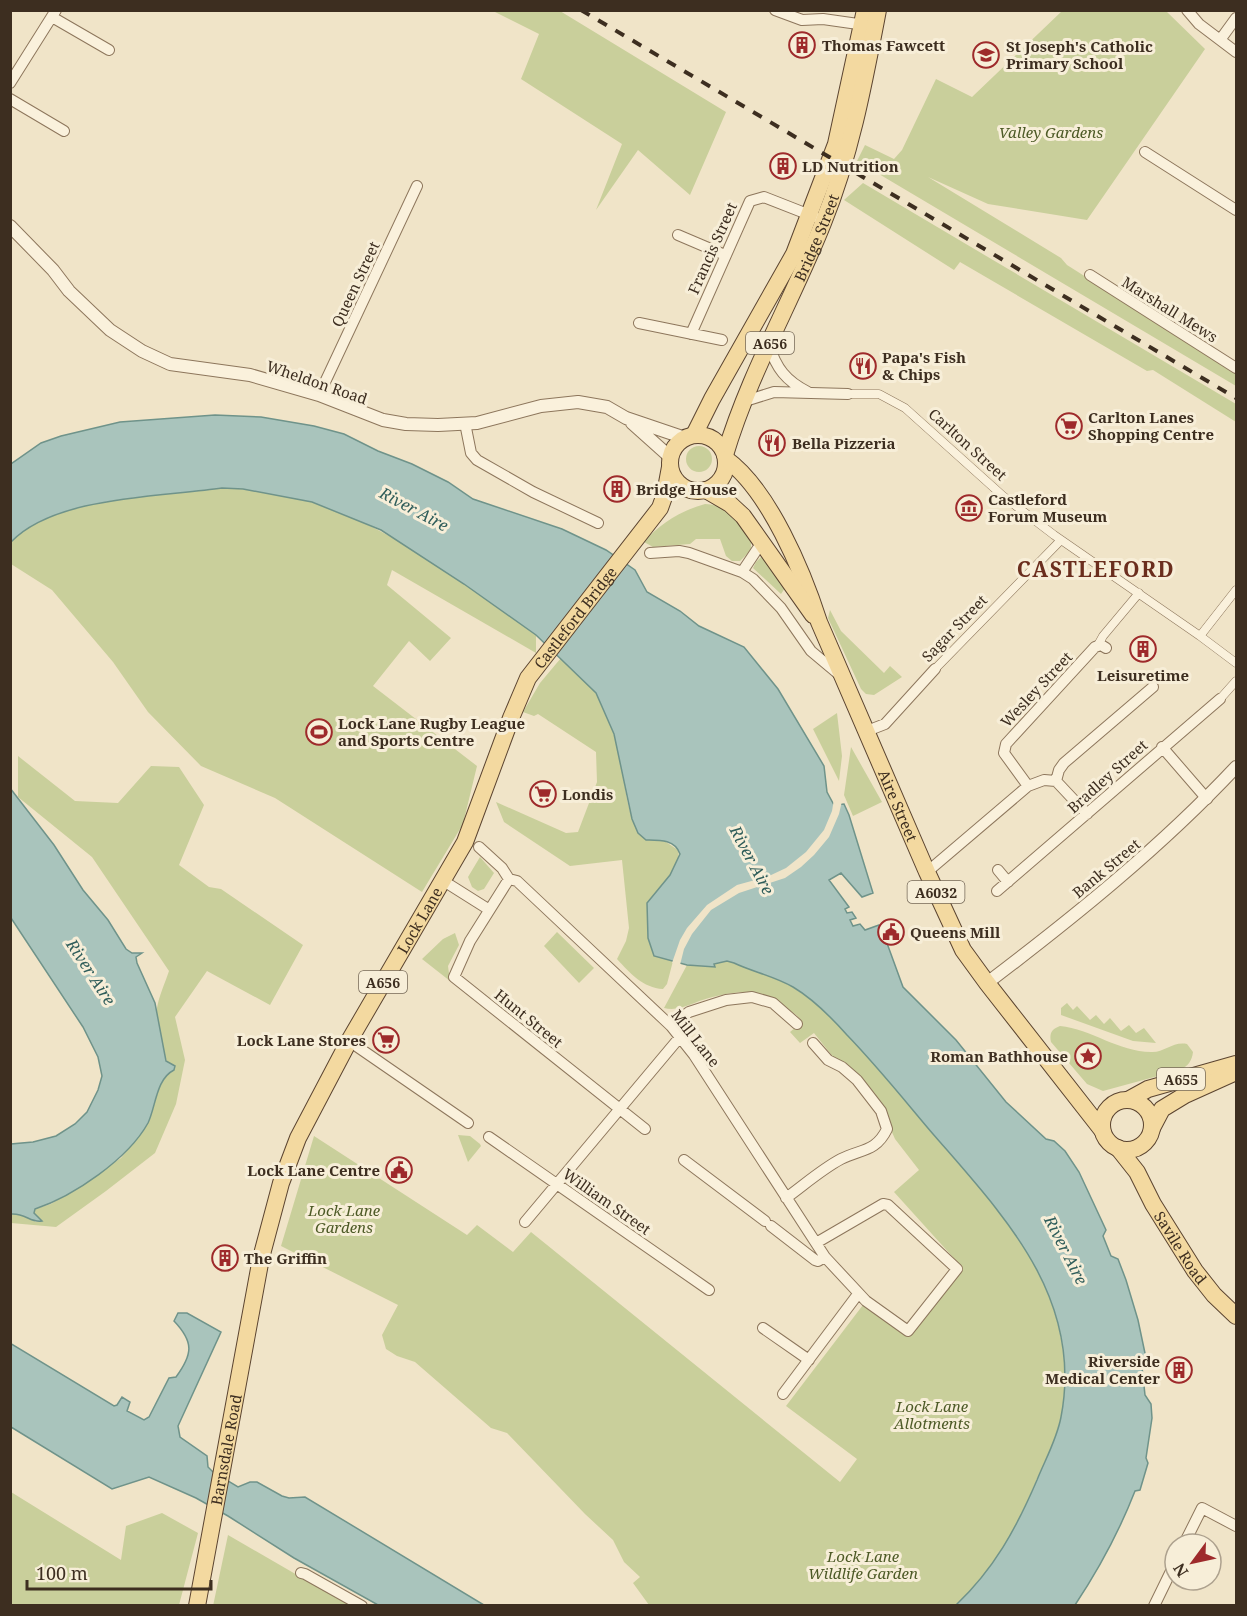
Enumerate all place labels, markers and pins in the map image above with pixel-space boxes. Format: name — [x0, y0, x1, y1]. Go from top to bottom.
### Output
building icon: Thomas Fawcett — [787, 30, 817, 60]
place label: Thomas Fawcett — [822, 35, 945, 55]
place label: St Joseph's Catholic Primary School — [1006, 36, 1153, 73]
school or university icon: St Joseph's Catholic Primary School — [971, 40, 1001, 70]
building icon: LD Nutrition — [768, 151, 798, 181]
place label: LD Nutrition — [802, 156, 899, 176]
place label: Papa's Fish & Chips — [882, 347, 966, 384]
restaurant icon: Papa's Fish & Chips — [848, 351, 878, 381]
place label: Carlton Lanes Shopping Centre — [1088, 407, 1214, 444]
supermarket icon: Carlton Lanes Shopping Centre — [1054, 411, 1084, 441]
restaurant icon: Bella Pizzeria — [757, 428, 787, 458]
place label: Bella Pizzeria — [792, 433, 896, 453]
building icon: Bridge House — [602, 474, 632, 504]
place label: Bridge House — [636, 479, 737, 499]
place label: Castleford Forum Museum — [988, 489, 1108, 526]
museum icon: Castleford Forum Museum — [954, 493, 984, 523]
building icon: Leisuretime — [1128, 634, 1158, 664]
place label: Leisuretime — [1097, 665, 1189, 685]
place label: Lock Lane Rugby League and Sports Centre — [338, 713, 525, 750]
sports icon: Lock Lane Rugby League and Sports Centre — [304, 717, 334, 747]
supermarket icon: Londis — [528, 779, 558, 809]
place label: Londis — [562, 784, 613, 804]
public building icon: Queens Mill — [876, 917, 906, 947]
place label: Queens Mill — [910, 922, 1001, 942]
supermarket icon: Lock Lane Stores — [371, 1025, 401, 1055]
place label: Lock Lane Stores — [237, 1030, 366, 1050]
place icon: Roman Bathhouse — [1073, 1041, 1103, 1071]
place label: Roman Bathhouse — [930, 1046, 1068, 1066]
public building icon: Lock Lane Centre — [384, 1155, 414, 1185]
place label: Lock Lane Centre — [247, 1160, 380, 1180]
building icon: The Griffin — [210, 1243, 240, 1273]
place label: The Griffin — [244, 1248, 327, 1268]
place label: Riverside Medical Center — [1045, 1351, 1160, 1388]
building icon: Riverside Medical Center — [1164, 1355, 1194, 1385]

